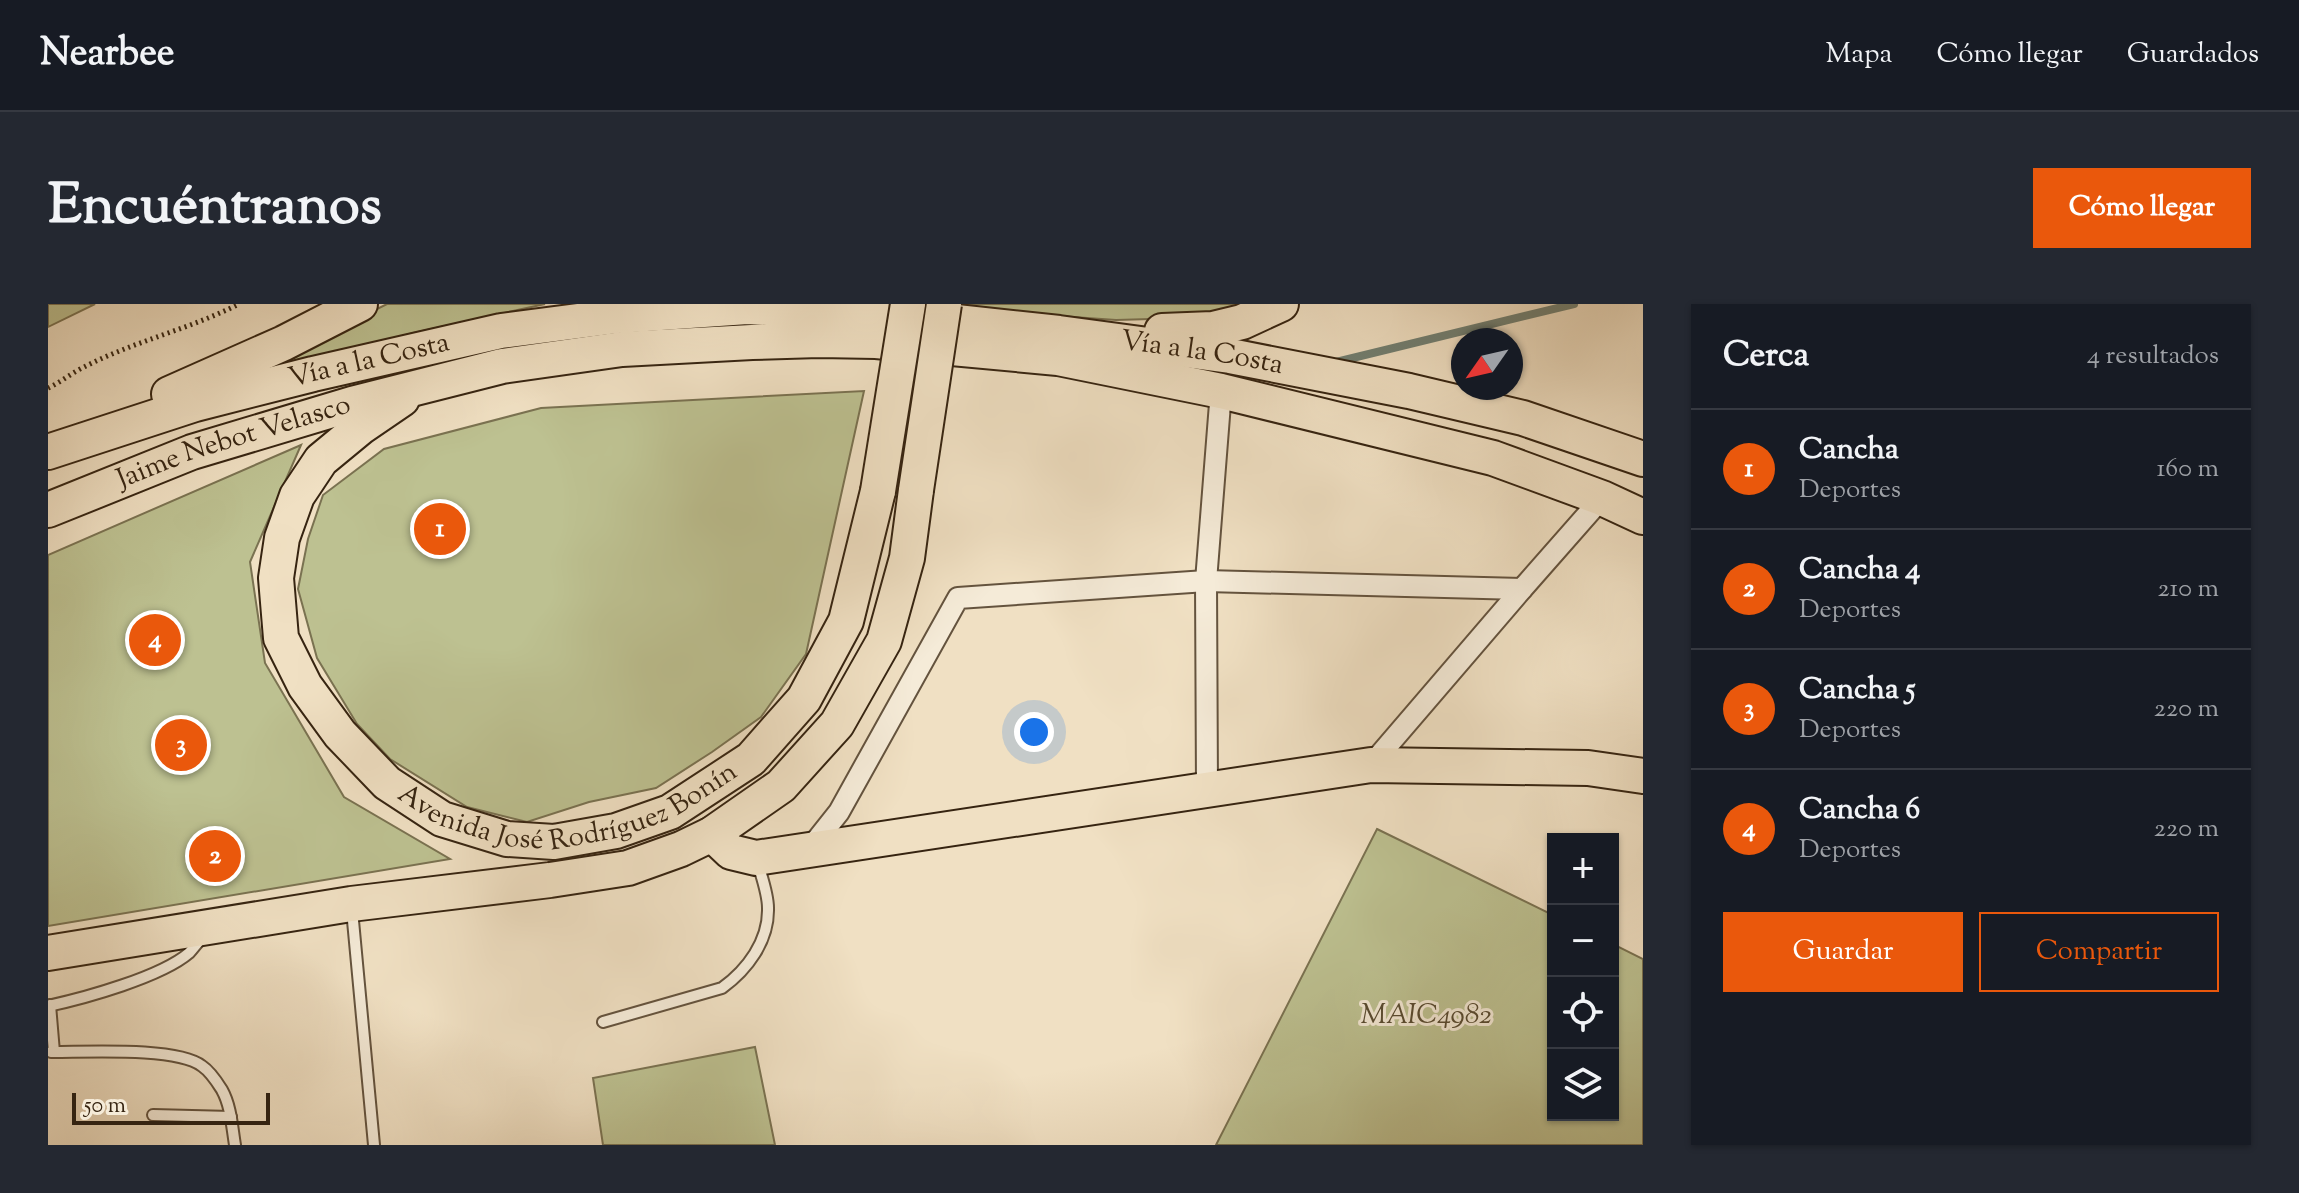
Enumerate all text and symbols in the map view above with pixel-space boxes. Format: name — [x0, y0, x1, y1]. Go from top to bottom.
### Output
text: Nearbee — [40, 28, 175, 82]
text: Mapa — [1826, 35, 1892, 75]
text: Cómo llegar — [1936, 35, 2083, 75]
text: Guardados — [2127, 35, 2259, 75]
text: Encuéntranos — [48, 168, 382, 249]
button: Cómo llegar — [2033, 168, 2251, 248]
street label: Vía a la Costa — [1118, 321, 1287, 386]
street label: Vía a la Costa — [284, 323, 454, 399]
north arrow — [1451, 328, 1523, 400]
text: Cerca — [1723, 332, 1809, 381]
text: 4 resultados — [2087, 338, 2219, 375]
street label: Jaime Nebot Velasco — [109, 385, 356, 501]
text: Cancha — [1799, 429, 1899, 472]
text: 1 — [1745, 451, 1753, 488]
text: 160 m — [2156, 451, 2219, 488]
text: Deportes — [1799, 472, 1901, 509]
pin: 1 — [414, 499, 466, 559]
text: Cancha 4 — [1799, 549, 1920, 592]
text: 2 — [1743, 571, 1755, 608]
text: 210 m — [2157, 571, 2219, 608]
text: Deportes — [1799, 592, 1901, 629]
pin: 4 — [129, 610, 181, 670]
text: Cancha 5 — [1799, 669, 1916, 712]
text: 3 — [1744, 691, 1754, 728]
text: 220 m — [2154, 691, 2219, 728]
your location — [1014, 712, 1054, 752]
text: Deportes — [1799, 712, 1901, 749]
pin: 3 — [155, 715, 207, 775]
street label: Avenida José Rodríguez Bonín — [385, 744, 749, 802]
text: Avenida José Rodríguez Bonín — [389, 753, 746, 862]
text: Cancha 6 — [1799, 789, 1920, 832]
text: 4 — [1742, 811, 1756, 848]
text: 220 m — [2154, 811, 2219, 848]
pin: 2 — [189, 826, 241, 886]
text: Deportes — [1799, 832, 1901, 869]
map controls — [1547, 833, 1619, 1121]
button: + — [1547, 833, 1619, 905]
button: − — [1547, 905, 1619, 977]
button: Guardar — [1723, 912, 1963, 992]
button: Compartir — [1979, 912, 2219, 992]
button: locate — [1547, 977, 1619, 1049]
park label: MAIC4982 — [1361, 996, 1491, 1036]
button: layers — [1547, 1049, 1619, 1121]
scale bar — [72, 1089, 270, 1125]
text: 50 m — [84, 1091, 126, 1123]

